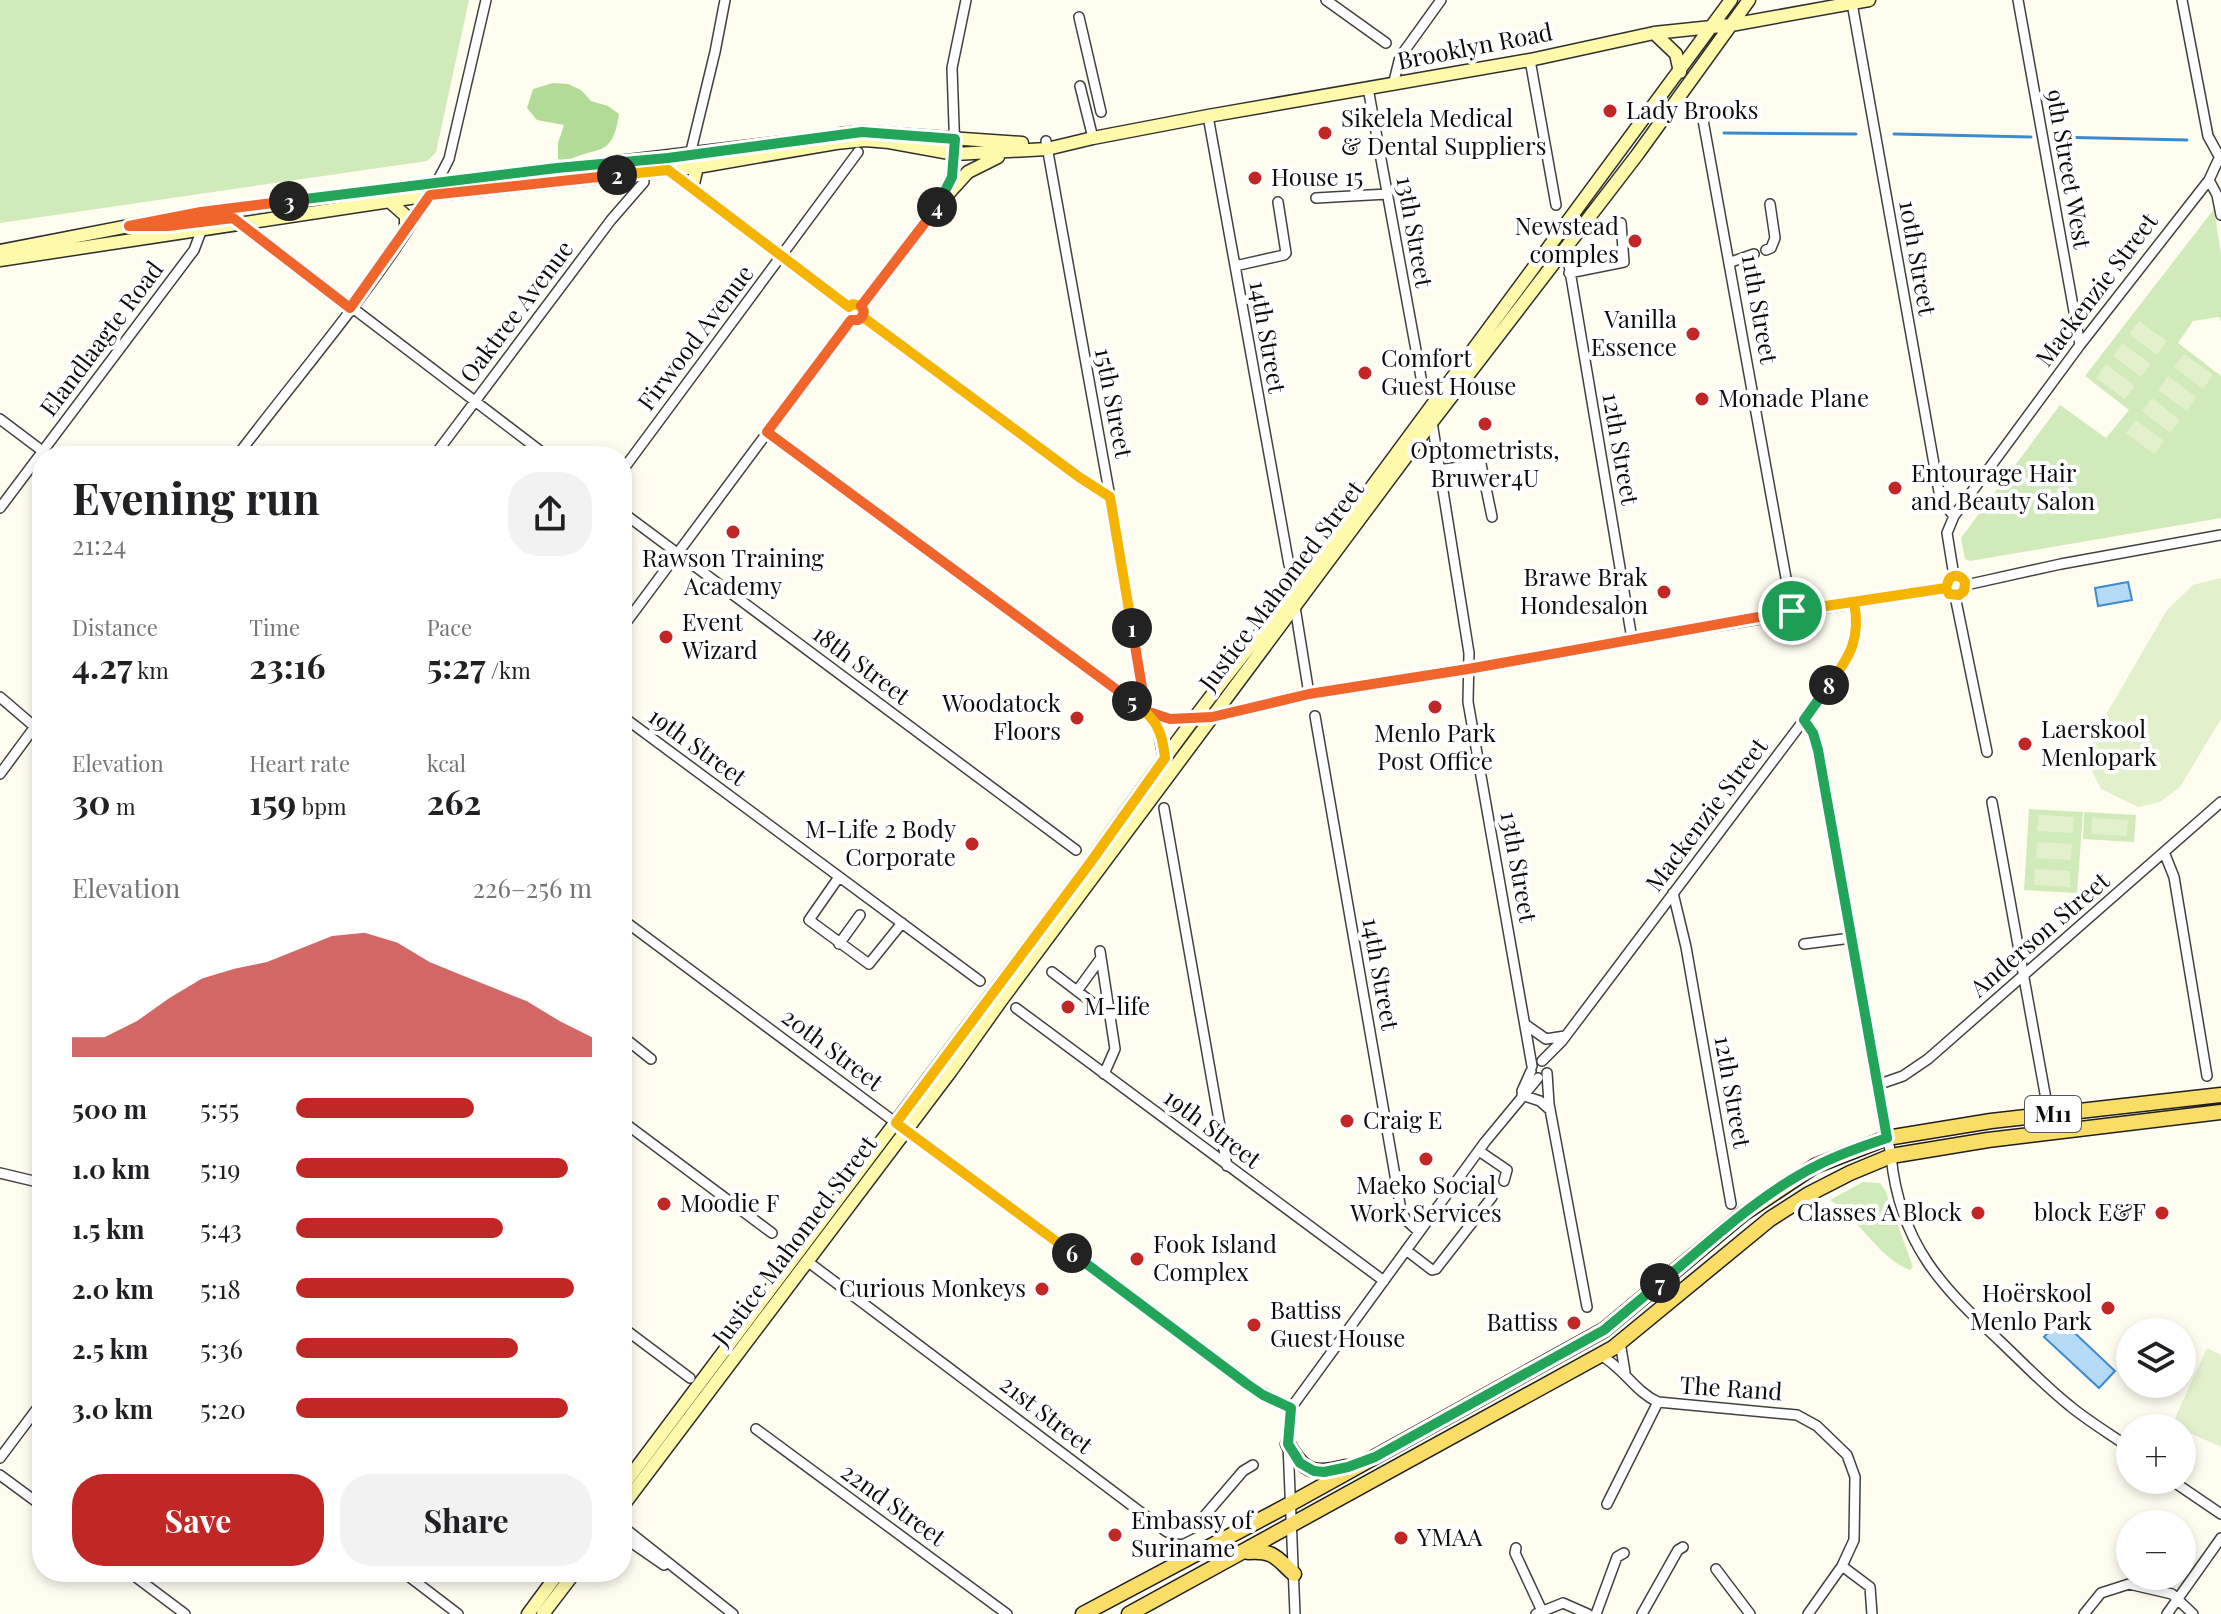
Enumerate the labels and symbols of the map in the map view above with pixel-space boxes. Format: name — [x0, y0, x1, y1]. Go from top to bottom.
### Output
street label: Brooklyn Road — [1394, 14, 1555, 76]
street label: 9th Street West — [2040, 86, 2100, 251]
place label: Lady Brooks — [1626, 93, 1758, 125]
place label: Sikelela Medical & Dental Suppliers — [1341, 101, 1546, 161]
marker: Lady Brooks — [1601, 102, 1619, 120]
marker: Sikelela Medical & Dental Suppliers — [1316, 124, 1334, 142]
pin: 2 — [597, 155, 637, 195]
place label: House 15 — [1271, 160, 1363, 192]
marker: House 15 — [1246, 169, 1264, 187]
street label: 13th Street — [1390, 174, 1442, 290]
pin: 3 — [269, 181, 309, 221]
pin: 4 — [917, 187, 957, 227]
street label: 10th Street — [1893, 198, 1945, 318]
street label: Mackenzie Street — [2027, 205, 2164, 372]
place label: Newstead comples — [1515, 209, 1619, 269]
marker: Newstead comples — [1626, 232, 1644, 250]
street label: Oaktree Avenue — [451, 233, 579, 388]
street label: 11th Street — [1736, 251, 1786, 366]
street label: Elandlaagte Road — [32, 254, 169, 422]
street label: Firwood Avenue — [629, 258, 760, 416]
street label: 14th Street — [1243, 278, 1295, 396]
place label: Vanilla Essence — [1591, 302, 1677, 362]
marker: Vanilla Essence — [1684, 325, 1702, 343]
place label: Comfort Guest House — [1381, 341, 1516, 401]
street label: 15th Street — [1089, 345, 1141, 461]
marker: Comfort Guest House — [1356, 364, 1374, 382]
place label: Monade Plane — [1718, 381, 1869, 413]
street label: 12th Street — [1596, 390, 1648, 508]
marker: Monade Plane — [1693, 390, 1711, 408]
marker: Optometrists, Bruwer4U — [1476, 415, 1494, 433]
place label: Optometrists, Bruwer4U — [1410, 433, 1560, 493]
place label: Entourage Hair and Beauty Salon — [1911, 456, 2095, 516]
street label: Justice Mahomed Street — [1190, 473, 1370, 697]
marker: Entourage Hair and Beauty Salon — [1886, 479, 1904, 497]
marker: Rawson Training Academy — [724, 523, 742, 541]
place label: Rawson Training Academy — [642, 541, 824, 601]
place label: Brawe Brak Hondesalon — [1520, 560, 1649, 620]
pin — [1758, 577, 1826, 645]
marker: Brawe Brak Hondesalon — [1655, 583, 1673, 601]
place label: Event Wizard — [681, 605, 758, 665]
pin: 1 — [1112, 608, 1152, 648]
street label: 18th Street — [807, 616, 918, 711]
marker: Event Wizard — [657, 628, 675, 646]
pin: 8 — [1809, 665, 1849, 705]
pin: 5 — [1112, 681, 1152, 721]
place label: Woodatock Floors — [941, 686, 1062, 746]
marker: Menlo Park Post Office — [1426, 698, 1444, 716]
street label: 19th Street — [643, 699, 754, 792]
marker: Woodatock Floors — [1068, 709, 1086, 727]
place label: Laerskool Menlopark — [2041, 712, 2158, 772]
place label: Menlo Park Post Office — [1374, 716, 1497, 776]
street label: Mackenzie Street — [1637, 730, 1774, 897]
marker: Laerskool Menlopark — [2016, 735, 2034, 753]
street label: 13th Street — [1494, 809, 1546, 925]
place label: M-Life 2 Body Corporate — [805, 812, 956, 872]
marker: M-Life 2 Body Corporate — [963, 835, 981, 853]
street label: Anderson Street — [1961, 864, 2116, 1004]
street label: 14th Street — [1356, 915, 1408, 1033]
place label: M-life — [1084, 989, 1150, 1021]
marker: M-life — [1059, 998, 1077, 1016]
street label: 20th Street — [776, 1000, 891, 1097]
street label: 12th Street — [1708, 1033, 1760, 1151]
street label: 19th Street — [1158, 1080, 1269, 1175]
road number: M11 — [2025, 1096, 2081, 1132]
place label: Craig E — [1363, 1103, 1442, 1135]
marker: Craig E — [1338, 1112, 1356, 1130]
street label: Justice Mahomed Street — [703, 1128, 883, 1352]
marker: Maeko Social Work Services — [1417, 1150, 1435, 1168]
place label: Maeko Social Work Services — [1349, 1168, 1502, 1228]
place label: Moodie F — [680, 1186, 780, 1218]
marker: Moodie F — [655, 1195, 673, 1213]
place label: Classes A Block — [1797, 1195, 1963, 1227]
place label: block E&F — [2034, 1195, 2146, 1227]
marker: Classes A Block — [1969, 1204, 1987, 1222]
marker: block E&F — [2153, 1204, 2171, 1222]
place label: Fook Island Complex — [1153, 1227, 1277, 1287]
pin: 6 — [1052, 1233, 1092, 1273]
marker: Fook Island Complex — [1128, 1250, 1146, 1268]
pin: 7 — [1640, 1263, 1680, 1303]
place label: Curious Monkeys — [839, 1271, 1026, 1303]
place label: Hoërskool Menlo Park — [1970, 1276, 2093, 1336]
marker: Curious Monkeys — [1033, 1280, 1051, 1298]
place label: Battiss Guest House — [1270, 1293, 1405, 1353]
marker: Hoërskool Menlo Park — [2099, 1299, 2117, 1317]
place label: Battiss — [1487, 1305, 1558, 1337]
marker: Battiss — [1565, 1314, 1583, 1332]
marker: Battiss Guest House — [1245, 1316, 1263, 1334]
street label: 21st Street — [994, 1367, 1101, 1460]
street label: The Rand — [1679, 1367, 1784, 1407]
street label: 22nd Street — [836, 1455, 953, 1552]
place label: Embassy of Suriname — [1131, 1503, 1254, 1563]
place label: YMAA — [1416, 1520, 1483, 1552]
marker: Embassy of Suriname — [1106, 1526, 1124, 1544]
marker: YMAA — [1392, 1529, 1410, 1547]

